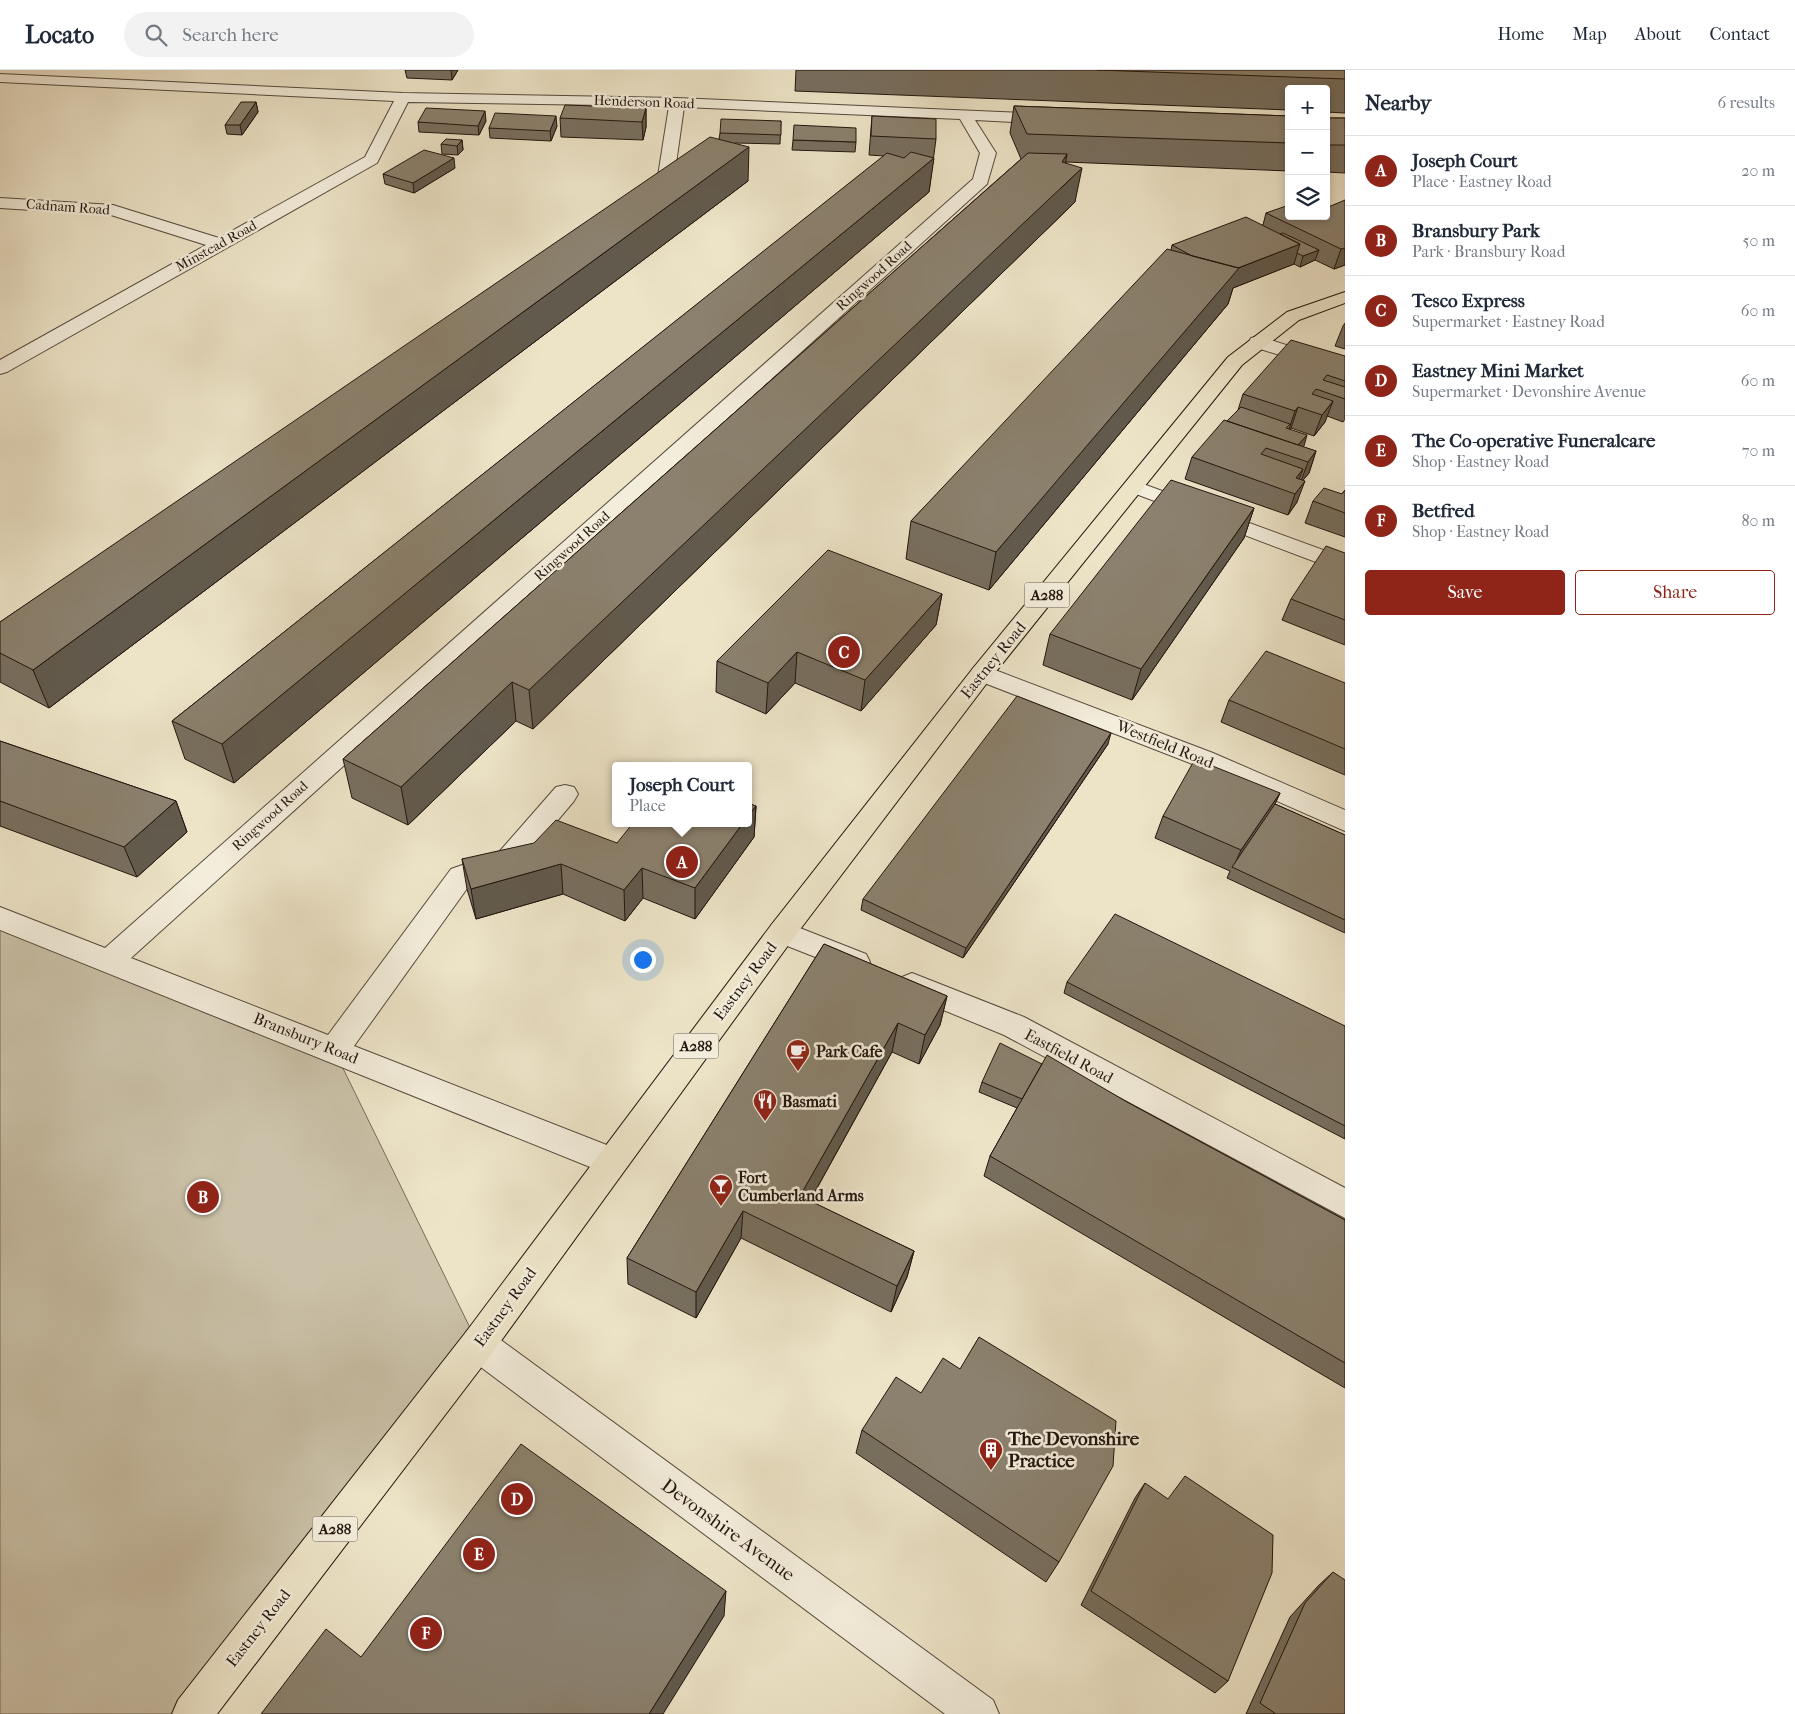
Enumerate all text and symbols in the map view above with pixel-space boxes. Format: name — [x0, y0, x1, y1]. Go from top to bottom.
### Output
search box — [124, 12, 474, 57]
text: Locato — [25, 21, 94, 49]
icon: search — [142, 21, 170, 49]
text: Search here — [182, 24, 279, 46]
text: Home — [1497, 24, 1544, 45]
text: Map — [1572, 24, 1607, 45]
text: About — [1635, 24, 1681, 45]
text: Contact — [1709, 24, 1770, 45]
map controls — [1285, 85, 1330, 220]
button: + — [1285, 85, 1330, 130]
text: Nearby — [1365, 91, 1431, 115]
street label: Henderson Road — [593, 92, 695, 112]
text: 6 results — [1717, 93, 1775, 112]
button: − — [1285, 130, 1330, 175]
text: Joseph Court — [1412, 150, 1518, 172]
text: A — [1376, 161, 1386, 180]
text: 20 m — [1741, 161, 1775, 180]
text: Place · Eastney Road — [1412, 172, 1552, 191]
button: layers — [1285, 175, 1330, 220]
street label: Cadnam Road — [26, 196, 111, 218]
street label: Minstead Road — [172, 216, 260, 275]
text: Bransbury Park — [1412, 220, 1540, 242]
text: B — [1376, 231, 1386, 250]
text: 50 m — [1743, 231, 1775, 250]
street label: Ringwood Road — [833, 237, 916, 315]
text: Park · Bransbury Road — [1412, 242, 1565, 261]
text: Tesco Express — [1412, 290, 1525, 312]
text: C — [1376, 301, 1386, 320]
text: 60 m — [1741, 301, 1775, 320]
text: Supermarket · Eastney Road — [1412, 312, 1605, 331]
text: Eastney Mini Market — [1412, 360, 1584, 382]
text: D — [1375, 371, 1387, 390]
text: 60 m — [1741, 371, 1775, 390]
text: Supermarket · Devonshire Avenue — [1412, 382, 1646, 401]
text: The Co-operative Funeralcare — [1412, 430, 1655, 452]
text: E — [1376, 441, 1386, 460]
text: 70 m — [1742, 441, 1775, 460]
text: Shop · Eastney Road — [1412, 452, 1549, 471]
text: Betfred — [1412, 500, 1475, 522]
street label: Ringwood Road — [531, 507, 614, 585]
text: F — [1377, 511, 1385, 530]
text: 80 m — [1741, 511, 1775, 530]
text: Shop · Eastney Road — [1412, 522, 1549, 541]
button: Save — [1365, 570, 1565, 615]
button: Share — [1575, 570, 1775, 615]
road number: A288 — [1024, 582, 1070, 608]
street label: Eastney Road — [956, 618, 1030, 702]
pin: C — [828, 633, 860, 671]
street label: Westfield Road — [1113, 716, 1217, 772]
popup — [612, 762, 752, 827]
text: Joseph Court — [629, 774, 735, 796]
street label: Ringwood Road — [229, 777, 312, 855]
text: Place — [629, 796, 666, 815]
pin: A — [666, 843, 698, 881]
street label: Eastney Road — [709, 938, 781, 1024]
your location — [630, 947, 656, 973]
street label: Bransbury Road — [251, 1008, 362, 1068]
street label: Eastfield Road — [1021, 1025, 1117, 1087]
road number: A288 — [674, 1034, 718, 1058]
cafe icon: Park Cafe — [785, 1038, 811, 1072]
place label: Park Cafe — [816, 1042, 882, 1061]
restaurant icon: Basmati — [752, 1088, 778, 1122]
place label: Basmati — [782, 1092, 837, 1111]
place label: Fort Cumberland Arms — [737, 1168, 864, 1205]
bar icon: Fort Cumberland Arms — [708, 1173, 734, 1207]
pin: B — [187, 1178, 219, 1216]
street label: Eastney Road — [470, 1263, 540, 1350]
place label: The Devonshire Practice — [1007, 1428, 1140, 1472]
building icon: The Devonshire Practice — [978, 1437, 1004, 1471]
street label: Devonshire Avenue — [657, 1474, 799, 1586]
pin: D — [501, 1480, 533, 1518]
road number: A288 — [312, 1516, 358, 1542]
pin: E — [463, 1535, 495, 1573]
street label: Eastney Road — [222, 1585, 294, 1671]
pin: F — [410, 1614, 442, 1652]

